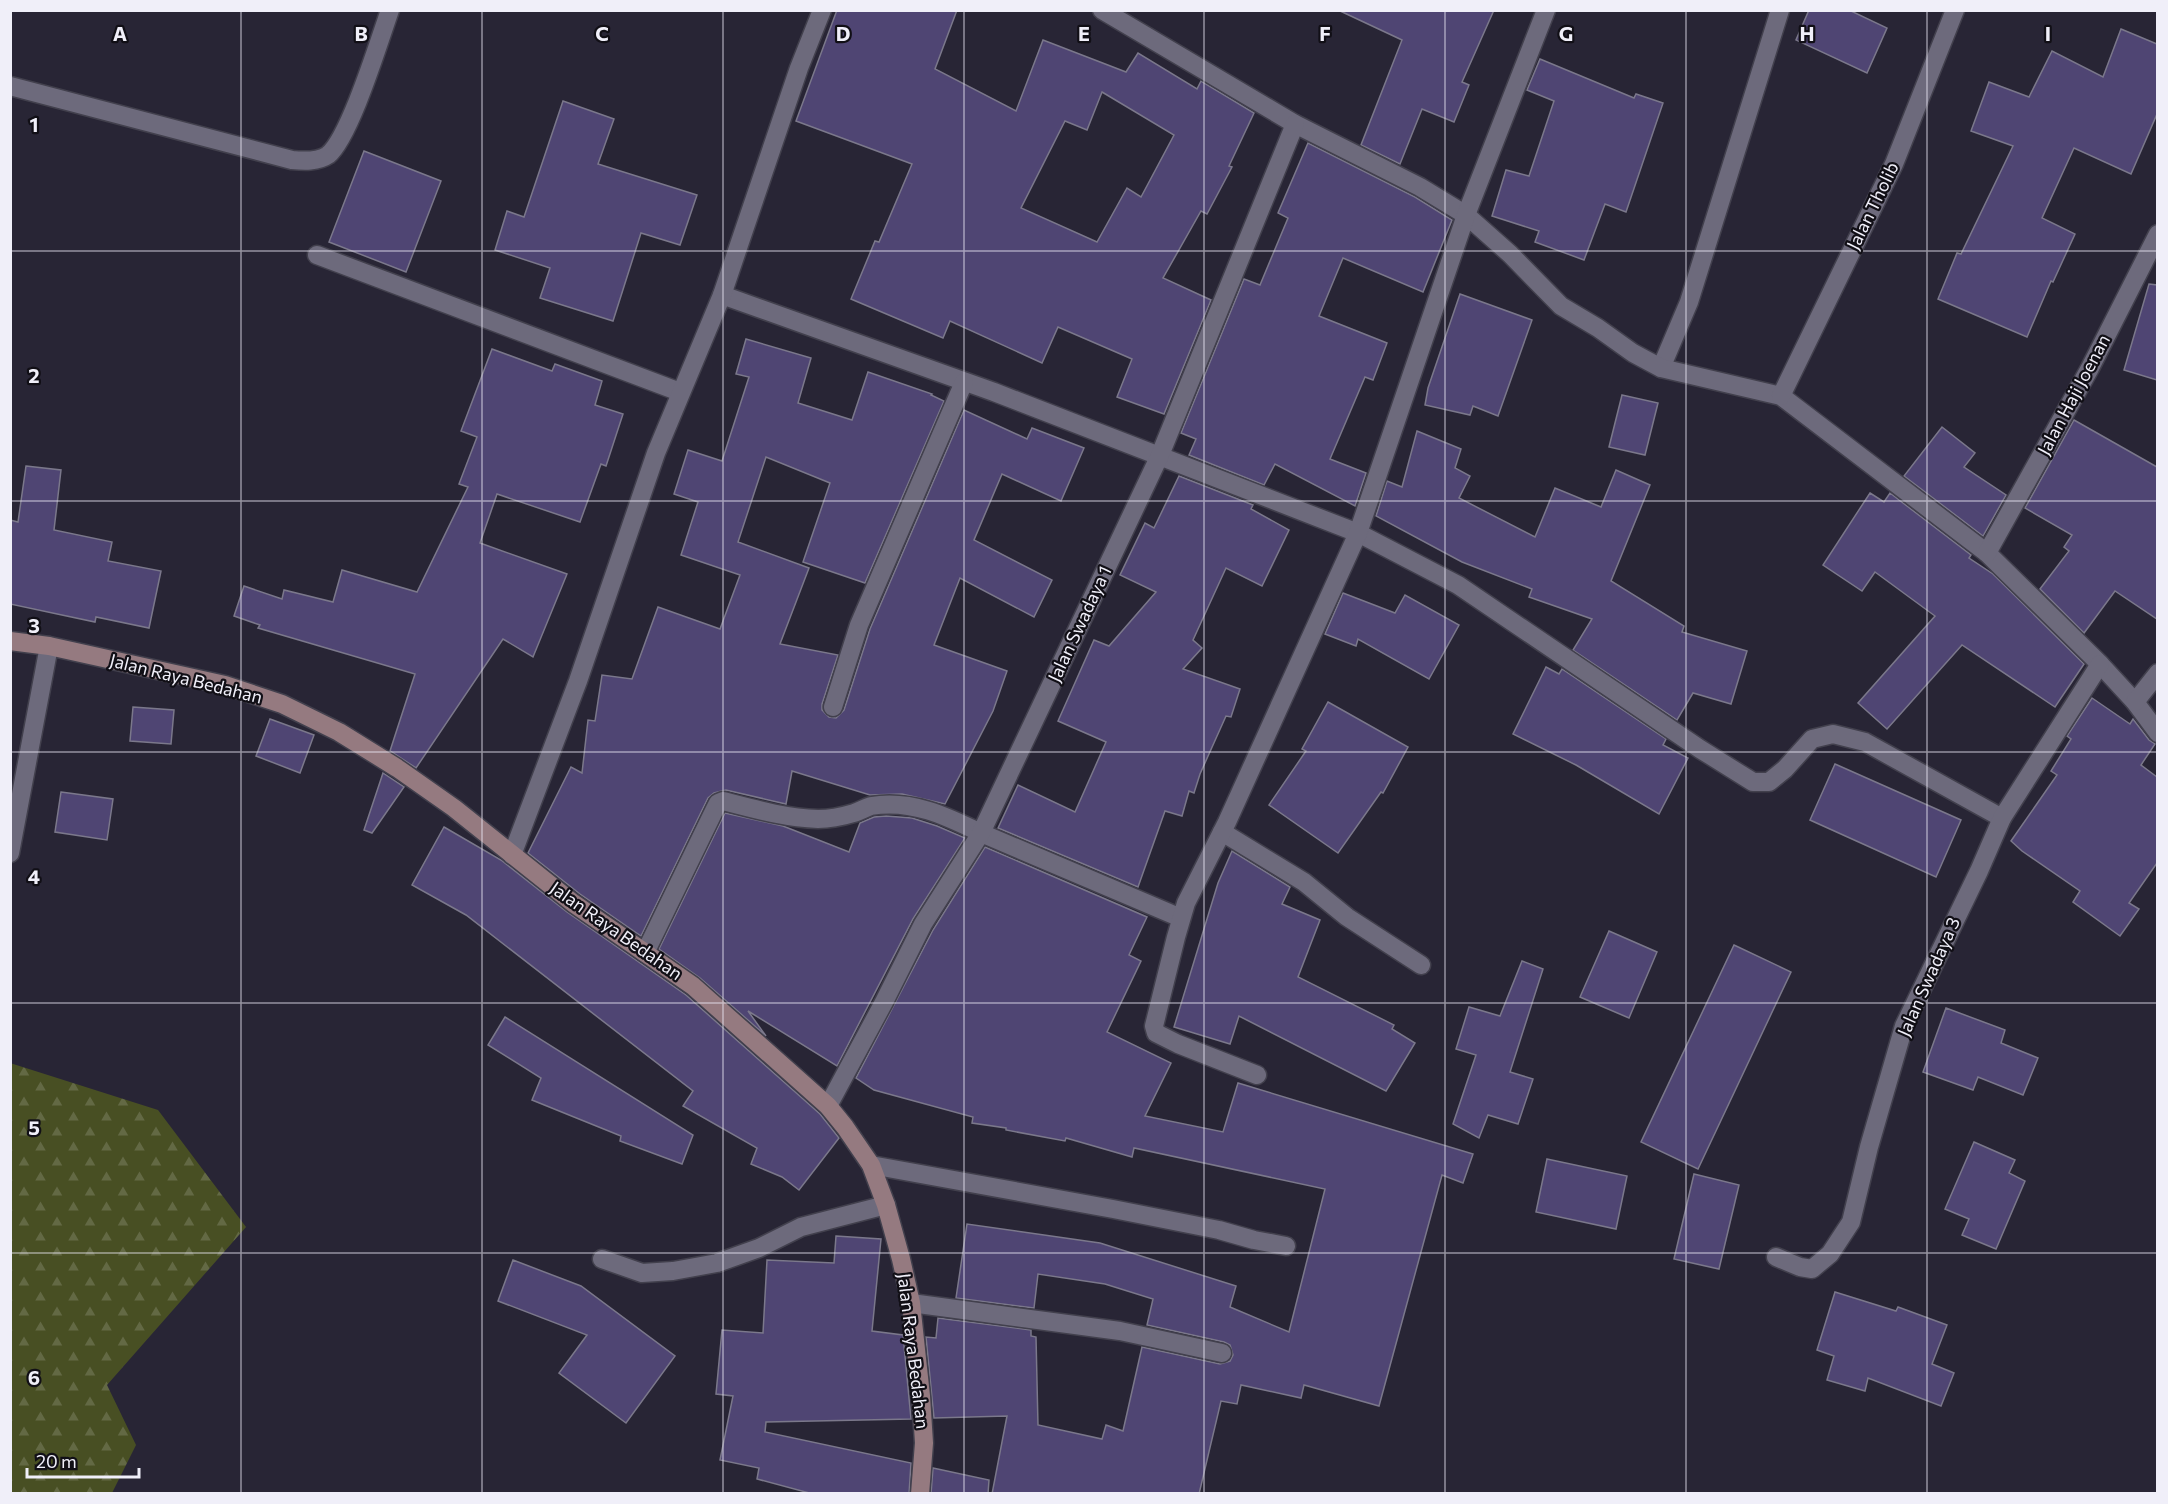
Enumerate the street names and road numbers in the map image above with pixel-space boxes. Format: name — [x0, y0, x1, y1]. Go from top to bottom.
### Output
street label: Jalan Tholib — [1841, 158, 1903, 253]
street label: Jalan Haji Joenan — [2032, 330, 2114, 459]
street label: Jalan Swadaya 1 — [1043, 562, 1116, 685]
street label: Jalan Raya Bedahan — [108, 648, 265, 708]
street label: Jalan Raya Bedahan — [546, 876, 687, 984]
street label: Jalan Swadaya 3 — [1892, 914, 1964, 1040]
street label: Jalan Raya Bedahan — [894, 1272, 934, 1430]

